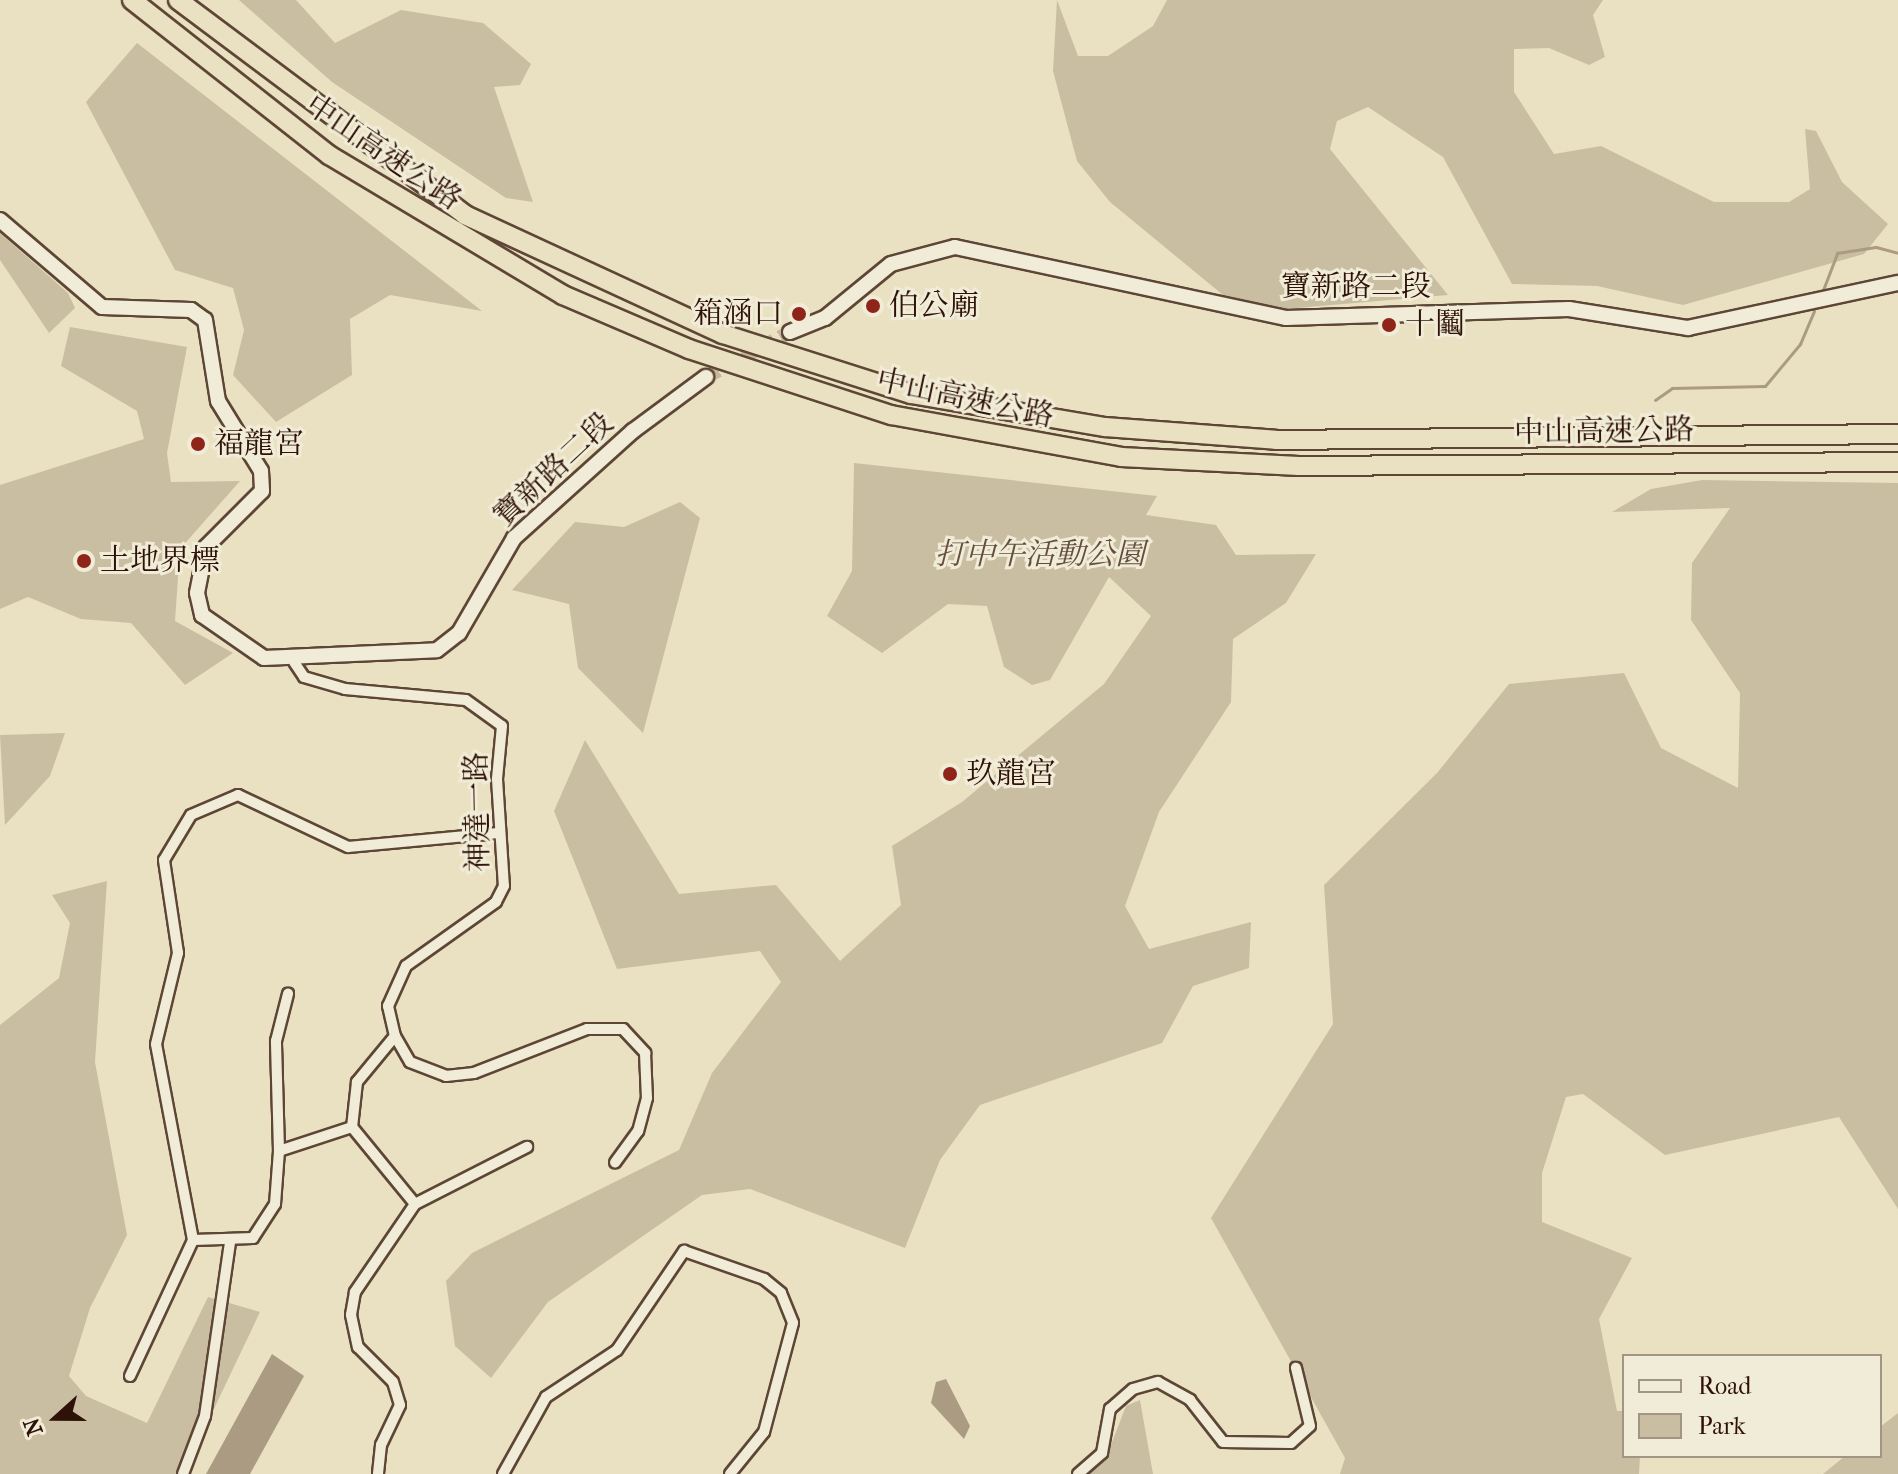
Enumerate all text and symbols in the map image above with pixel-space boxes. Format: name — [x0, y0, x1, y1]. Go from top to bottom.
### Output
street label: 中山高速公路 — [298, 88, 468, 218]
street label: 寶新路二段 — [1281, 269, 1431, 305]
place label: 伯公廟 — [889, 288, 979, 324]
place label: 箱涵口 — [693, 296, 783, 332]
marker: 伯公廟 — [864, 297, 882, 315]
marker: 箱涵口 — [790, 305, 808, 323]
place label: 十鬮 — [1405, 307, 1465, 343]
marker: 十鬮 — [1380, 316, 1398, 334]
street label: 中山高速公路 — [873, 363, 1057, 435]
street label: 寶新路二段 — [487, 406, 621, 534]
street label: 中山高速公路 — [1514, 412, 1694, 452]
place label: 福龍宮 — [214, 426, 304, 462]
marker: 福龍宮 — [189, 435, 207, 453]
park label: 打中午活動公園 — [935, 537, 1145, 573]
place label: 土地界標 — [100, 543, 220, 579]
marker: 土地界標 — [75, 552, 93, 570]
street label: 神達一路 — [459, 752, 497, 872]
place label: 玖龍宮 — [966, 756, 1056, 792]
marker: 玖龍宮 — [941, 765, 959, 783]
legend — [1622, 1354, 1882, 1458]
text: Road — [1698, 1372, 1751, 1400]
north arrow — [16, 1378, 96, 1458]
text: Park — [1698, 1412, 1746, 1440]
text: N — [18, 1414, 49, 1439]

